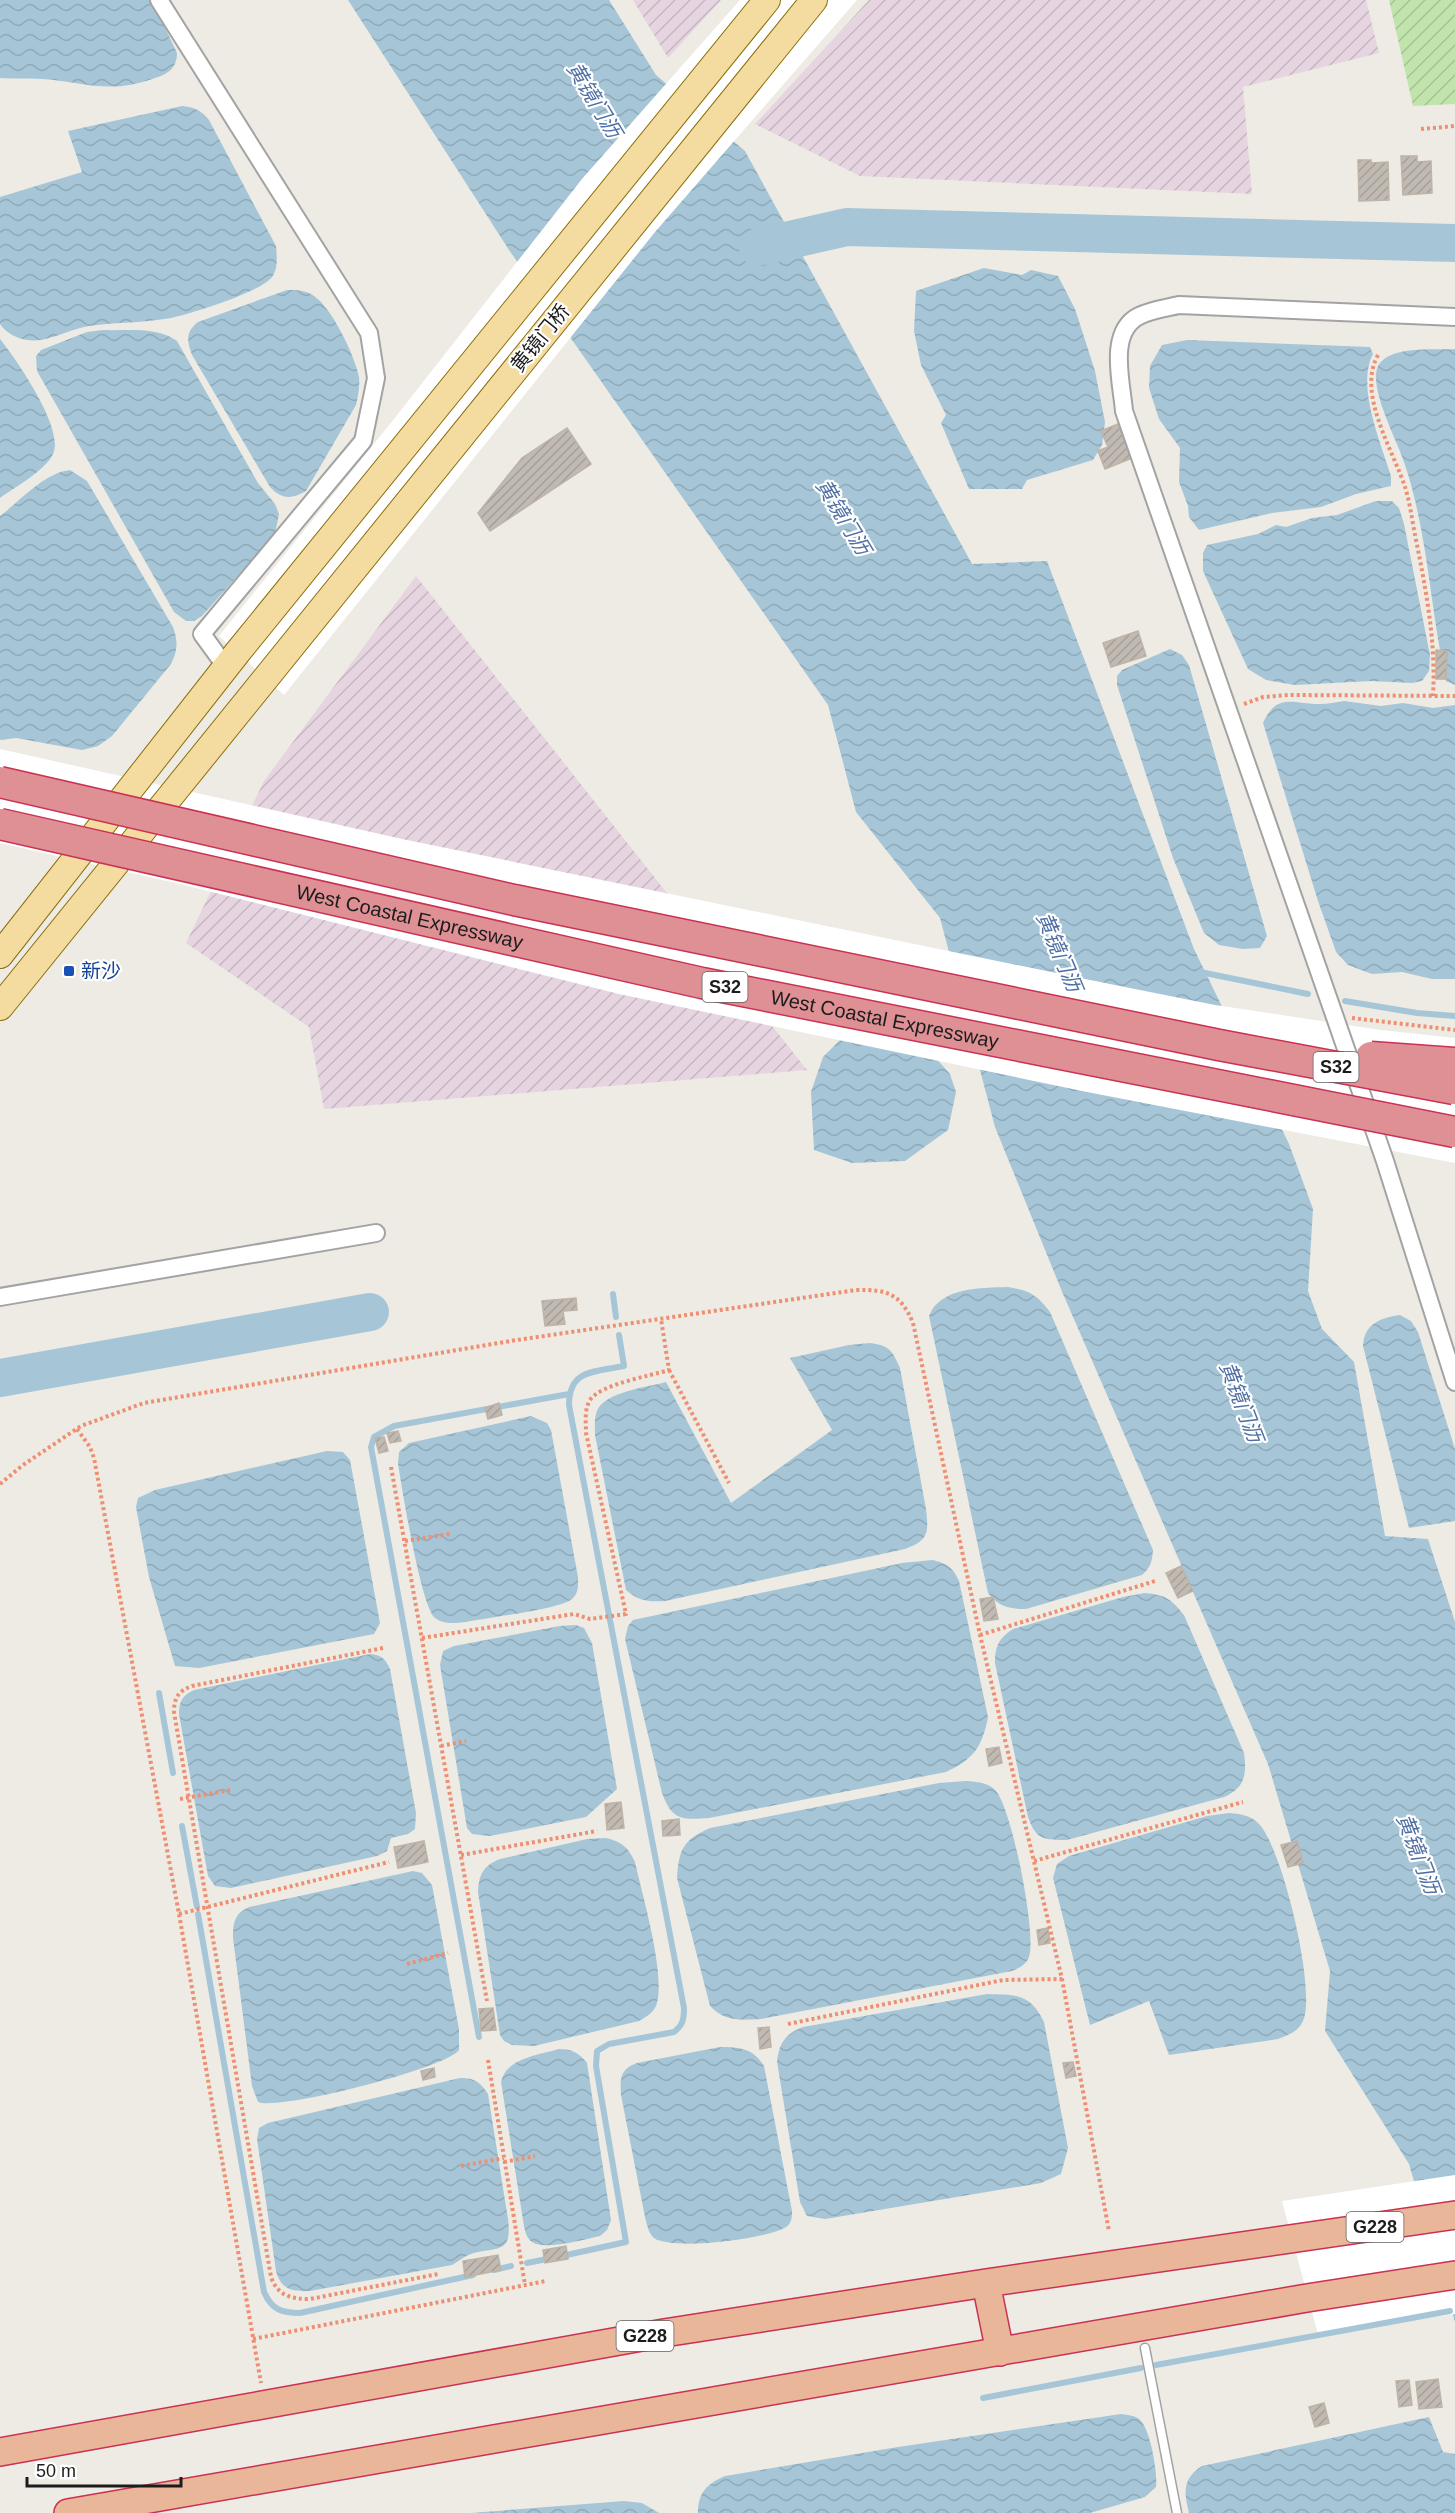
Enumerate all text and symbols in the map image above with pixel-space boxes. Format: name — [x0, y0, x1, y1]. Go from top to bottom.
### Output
water label: 黄镜门沥 — [563, 58, 628, 145]
street label: 黄镜门桥 — [506, 300, 574, 376]
water label: 黄镜门沥 — [812, 475, 877, 562]
street label: West Coastal Expressway — [294, 880, 525, 953]
water label: 黄镜门沥 — [1032, 909, 1088, 999]
place label: 新沙 — [81, 960, 121, 982]
marker: 新沙 — [62, 964, 76, 978]
road number: S32 — [702, 972, 748, 1002]
street label: West Coastal Expressway — [769, 986, 1001, 1052]
road number: S32 — [1314, 1052, 1358, 1082]
water label: 黄镜门沥 — [1216, 1358, 1269, 1449]
water label: 黄镜门沥 — [1393, 1810, 1446, 1901]
road number: G228 — [1346, 2212, 1404, 2242]
road number: G228 — [616, 2321, 674, 2351]
scale bar — [27, 2450, 182, 2488]
text: 50 m — [36, 2461, 76, 2481]

